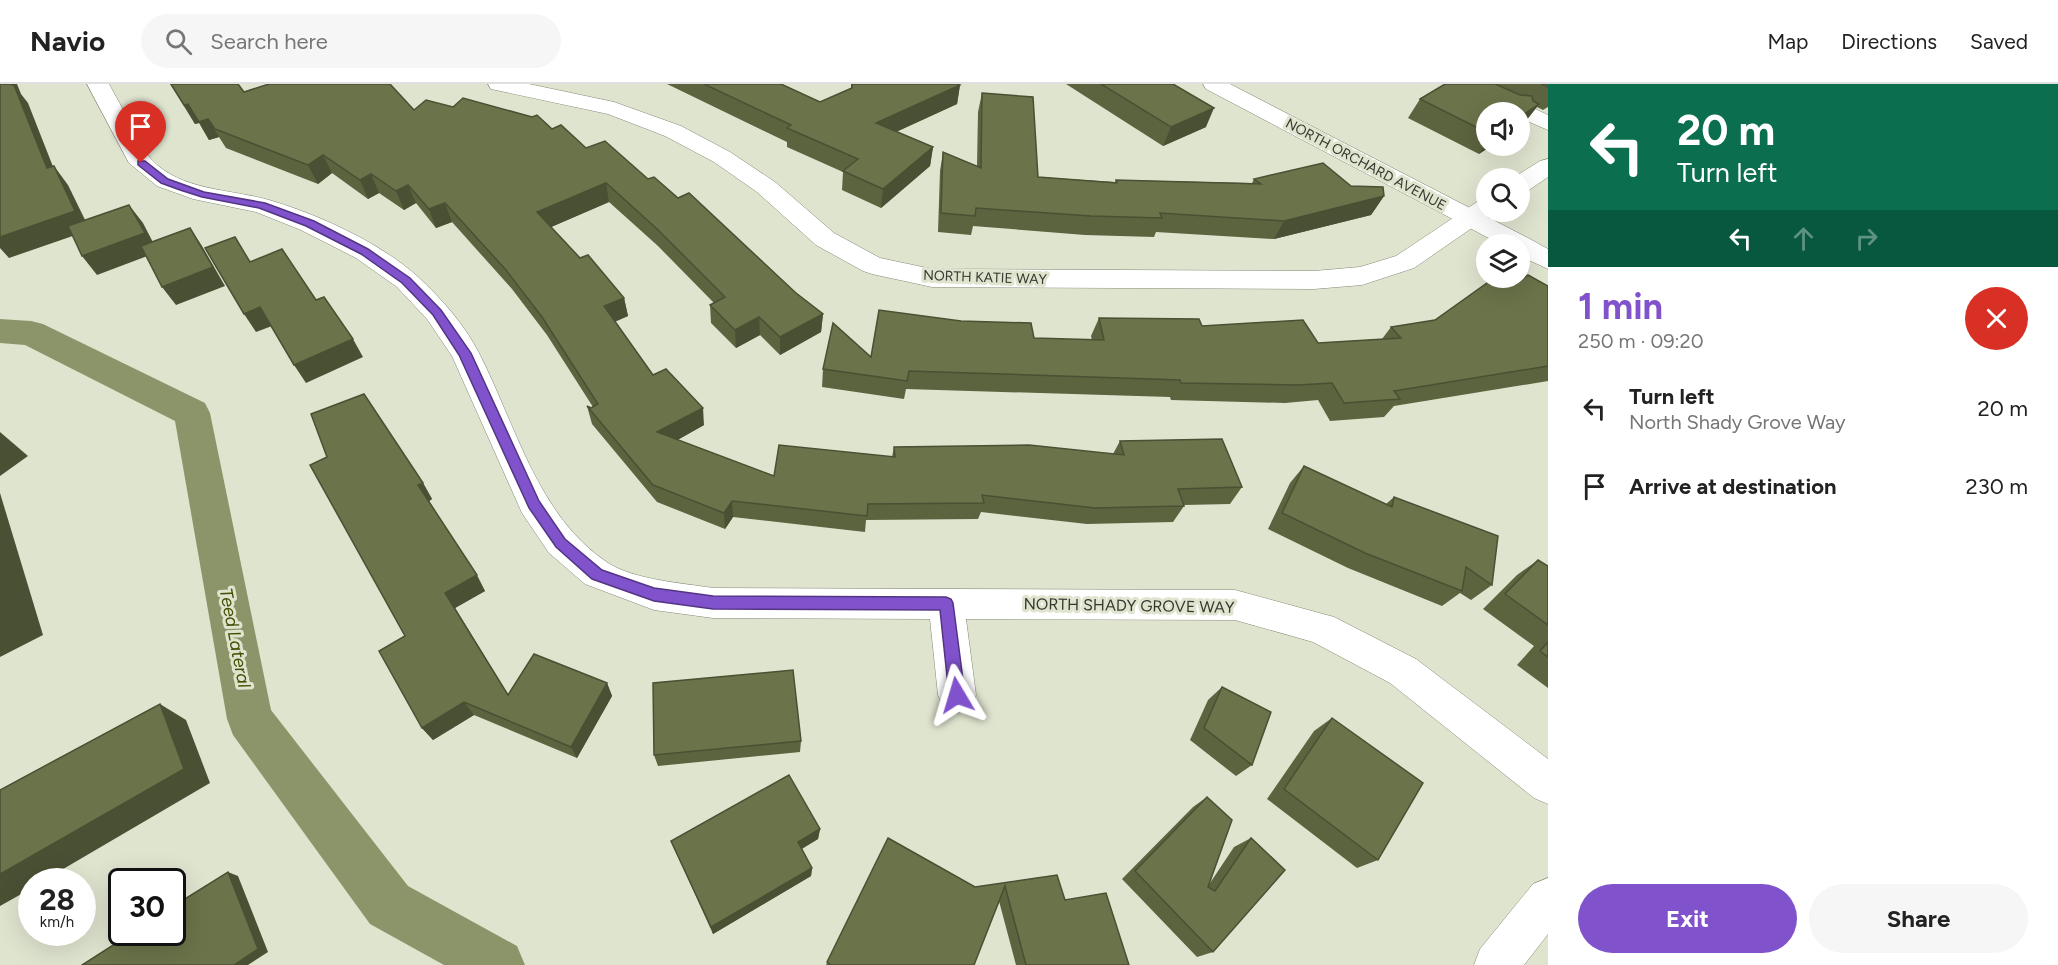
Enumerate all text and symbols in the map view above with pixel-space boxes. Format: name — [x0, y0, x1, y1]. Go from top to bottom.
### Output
search box — [141, 14, 561, 68]
text: Navio — [30, 24, 105, 58]
icon: search — [162, 25, 195, 58]
text: Search here — [210, 28, 328, 55]
text: Map — [1767, 29, 1808, 54]
text: Directions — [1841, 29, 1937, 54]
text: Saved — [1970, 29, 2028, 54]
pin — [115, 101, 166, 163]
map controls — [1476, 102, 1530, 288]
button: sound — [1476, 102, 1530, 156]
text: 20 m — [1677, 105, 1775, 156]
icon: left — [1578, 108, 1656, 186]
icon: arrive — [124, 110, 157, 143]
street label: NORTH ORCHARD AVENUE — [1282, 115, 1449, 214]
text: Turn left — [1677, 156, 1777, 189]
button: search — [1476, 168, 1530, 222]
icon: left — [1724, 222, 1757, 255]
icon: ahead — [1787, 222, 1820, 255]
icon: right — [1850, 222, 1883, 255]
button: layers — [1476, 234, 1530, 288]
street label: NORTH KATIE WAY — [923, 267, 1048, 288]
text: 1 min — [1578, 285, 1663, 328]
button: close — [1965, 287, 2028, 350]
text: 250 m · 09:20 — [1578, 329, 1704, 353]
text: Turn left — [1629, 383, 1715, 410]
icon: left — [1578, 392, 1611, 425]
text: 20 m — [1977, 395, 2028, 422]
text: North Shady Grove Way — [1629, 410, 1846, 434]
icon: arrive — [1578, 470, 1611, 503]
text: Arrive at destination — [1629, 473, 1837, 500]
text: 230 m — [1965, 473, 2028, 500]
water label: Teed Lateral — [215, 586, 256, 691]
street label: NORTH SHADY GROVE WAY — [1023, 594, 1235, 617]
position arrow — [925, 663, 989, 727]
speed limit sign: 30 — [108, 868, 186, 946]
text: 28 — [39, 881, 75, 918]
button: Exit — [1578, 884, 1797, 953]
button: Share — [1809, 884, 2028, 953]
text: km/h — [40, 913, 74, 931]

